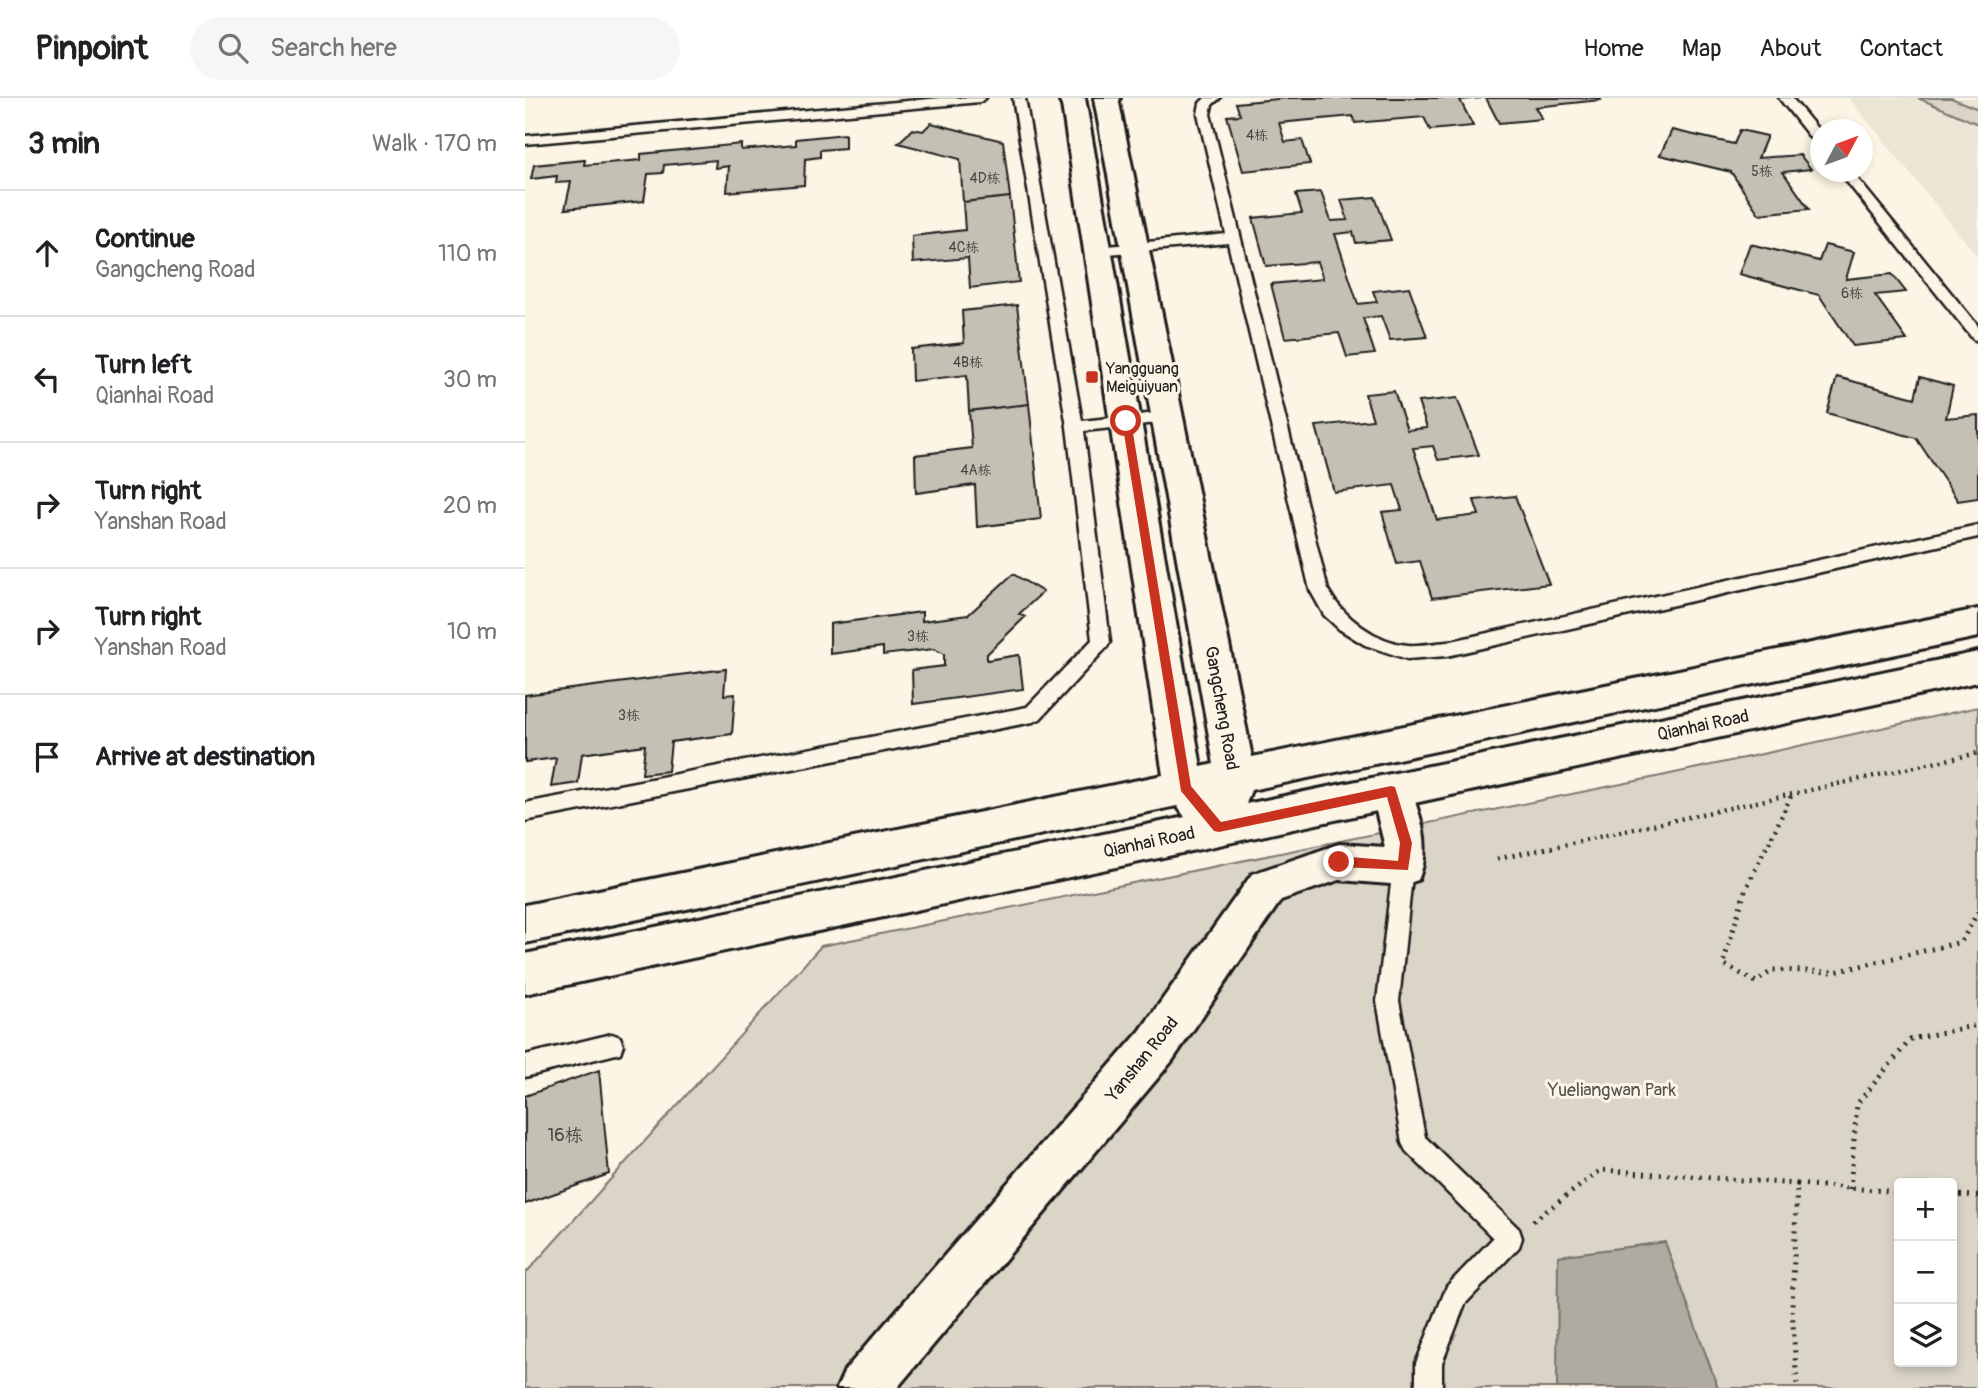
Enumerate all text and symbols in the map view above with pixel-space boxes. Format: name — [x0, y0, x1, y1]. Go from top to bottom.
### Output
search box — [190, 17, 680, 80]
text: Pinpoint — [35, 28, 148, 69]
icon: search — [214, 29, 252, 67]
text: Search here — [270, 32, 397, 64]
text: Home — [1583, 34, 1644, 63]
text: Map — [1682, 34, 1722, 63]
text: About — [1760, 34, 1822, 63]
text: Contact — [1860, 34, 1943, 63]
north arrow — [1810, 119, 1873, 182]
text: 3 min — [28, 125, 100, 162]
house number: 4栋 — [1246, 127, 1268, 144]
text: Walk · 170 m — [372, 129, 497, 158]
house number: 5栋 — [1751, 163, 1773, 180]
house number: 4D栋 — [970, 170, 1000, 187]
text: Continue — [95, 223, 195, 255]
icon: ahead — [28, 234, 66, 272]
text: 110 m — [438, 239, 497, 268]
house number: 4C栋 — [949, 239, 979, 256]
text: Gangcheng Road — [95, 255, 255, 284]
house number: 6栋 — [1841, 285, 1863, 302]
text: Turn left — [95, 349, 191, 381]
house number: 4B栋 — [953, 354, 983, 371]
place label: Yangguang Meiguiyuan — [1105, 359, 1179, 397]
icon: left — [28, 360, 66, 398]
text: 30 m — [443, 365, 497, 394]
marker: Yangguang Meiguiyuan — [1084, 369, 1100, 385]
text: Qianhai Road — [95, 381, 214, 410]
route start — [1110, 405, 1141, 436]
house number: 4A栋 — [960, 462, 992, 479]
text: Turn right — [95, 475, 201, 507]
icon: right — [28, 486, 66, 524]
text: 20 m — [443, 491, 497, 520]
text: Yanshan Road — [95, 507, 227, 536]
text: Turn right — [95, 601, 201, 633]
icon: right — [28, 612, 66, 650]
text: 10 m — [447, 617, 497, 646]
house number: 3栋 — [907, 628, 929, 645]
text: Yanshan Road — [95, 633, 227, 662]
street label: Gangcheng Road — [1199, 644, 1244, 772]
street label: Qianhai Road — [1655, 705, 1751, 746]
house number: 3栋 — [618, 707, 640, 724]
icon: arrive — [28, 738, 66, 776]
text: Arrive at destination — [95, 741, 315, 773]
street label: Qianhai Road — [1101, 822, 1197, 863]
route end — [1323, 846, 1354, 877]
street label: Yanshan Road — [1100, 1012, 1184, 1107]
park label: Yueliangwan Park — [1547, 1079, 1676, 1102]
house number: 16栋 — [547, 1124, 583, 1147]
map controls — [1894, 1178, 1957, 1367]
button: + — [1894, 1178, 1957, 1241]
button: − — [1894, 1241, 1957, 1304]
button: layers — [1894, 1304, 1957, 1367]

